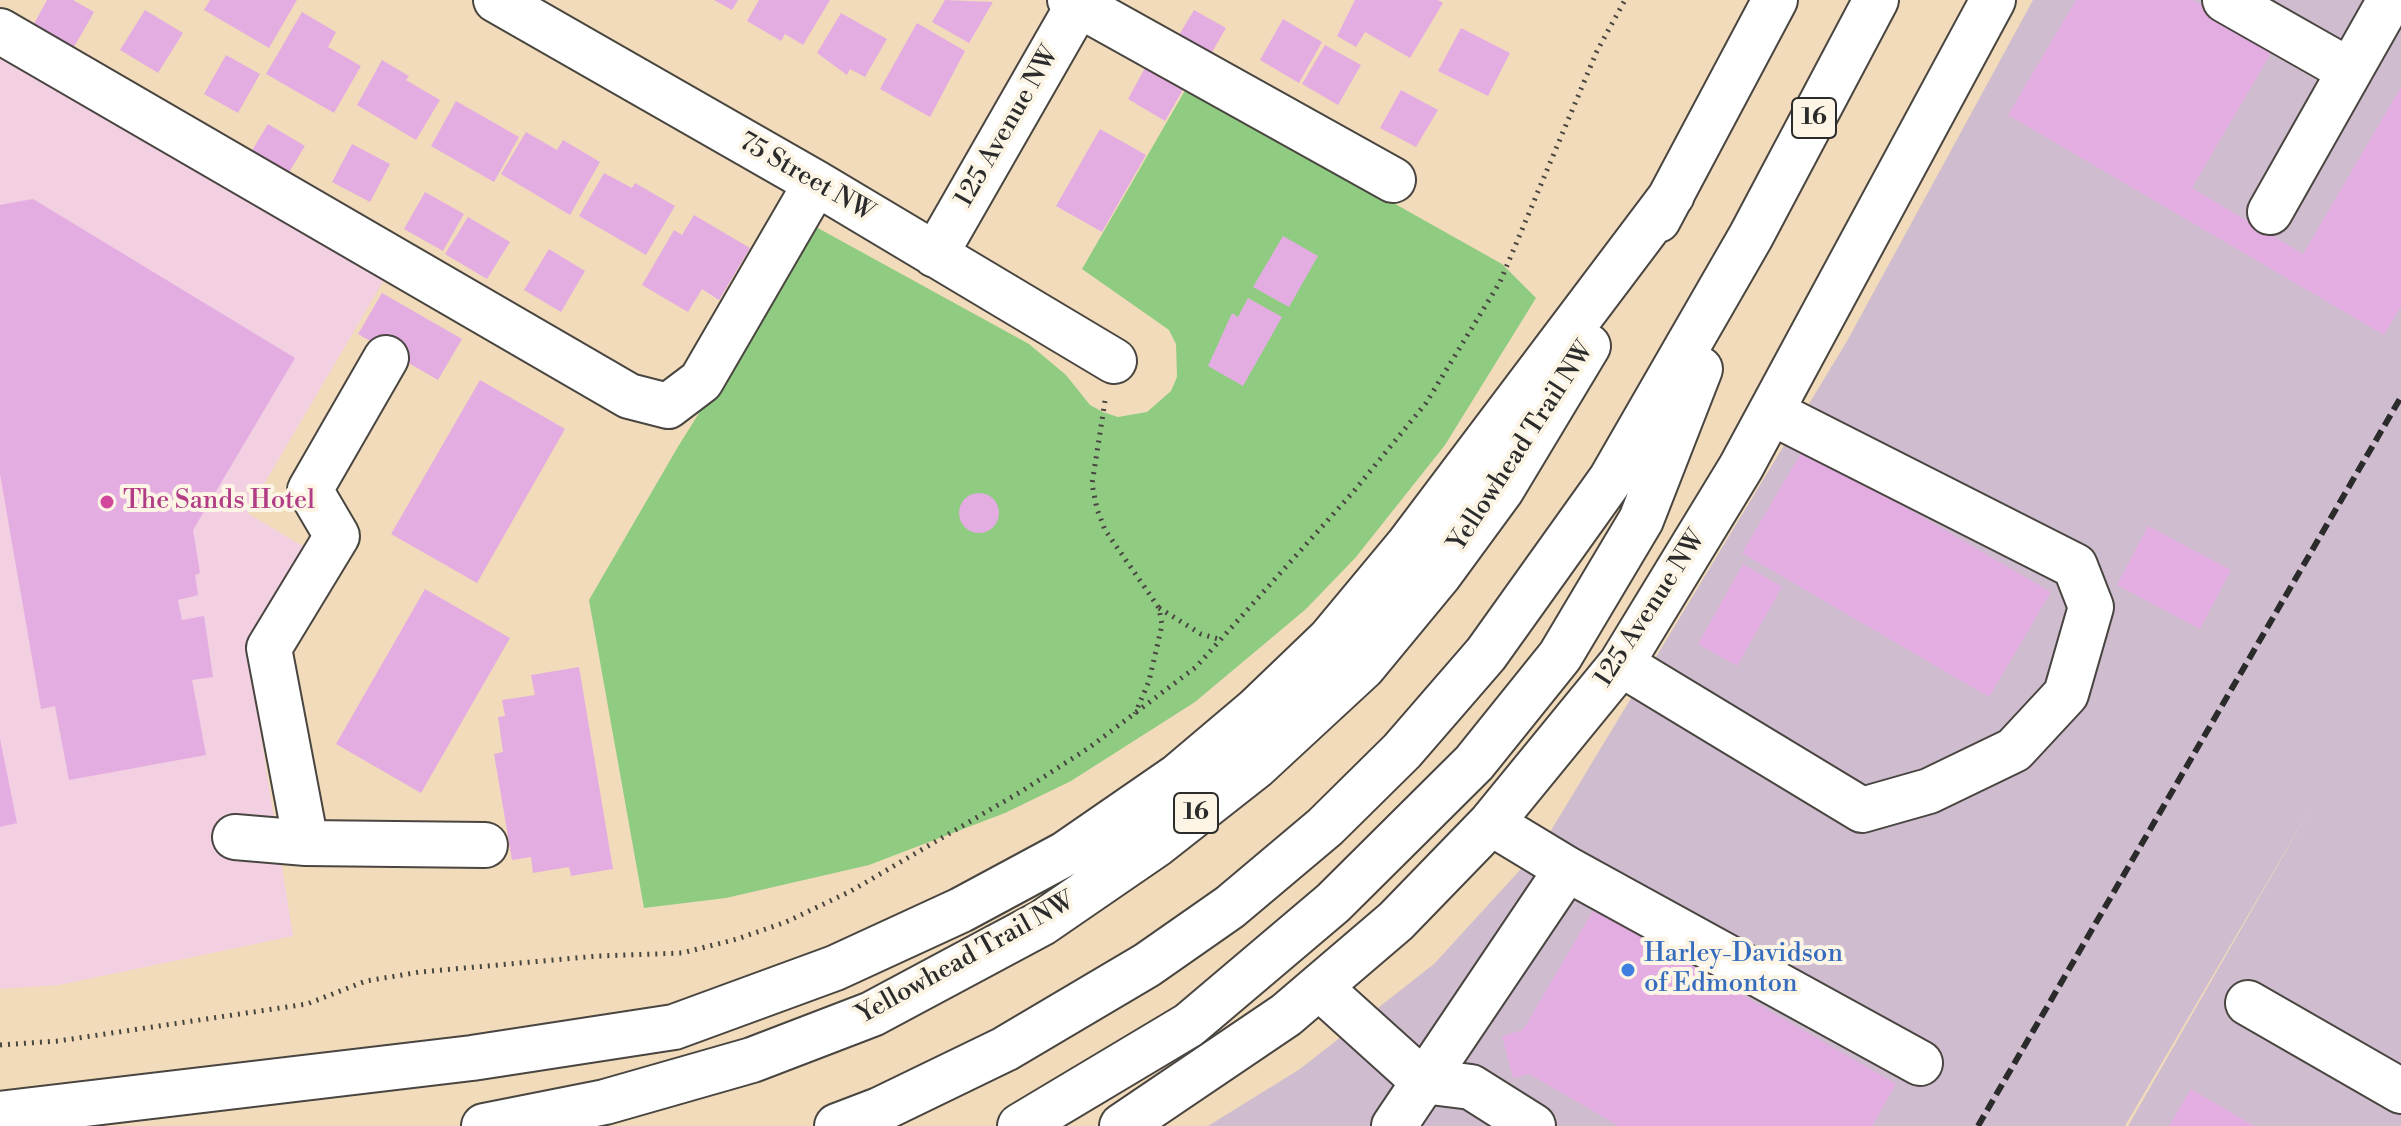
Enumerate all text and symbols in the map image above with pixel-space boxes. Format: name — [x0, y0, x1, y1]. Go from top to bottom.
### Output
street label: 125 Avenue NW — [949, 41, 1067, 213]
road number: 16 — [1792, 98, 1836, 138]
street label: 75 Street NW — [733, 127, 879, 229]
street label: Yellowhead Trail NW — [1443, 336, 1601, 558]
place label: The Sands Hotel — [123, 486, 315, 518]
marker: The Sands Hotel — [98, 493, 116, 511]
street label: 125 Avenue NW — [1589, 525, 1713, 693]
road number: 16 — [1174, 793, 1218, 833]
street label: Yellowhead Trail NW — [852, 886, 1080, 1032]
place label: Harley-Davidson of Edmonton — [1644, 939, 1843, 1000]
marker: Harley-Davidson of Edmonton — [1619, 961, 1637, 979]

